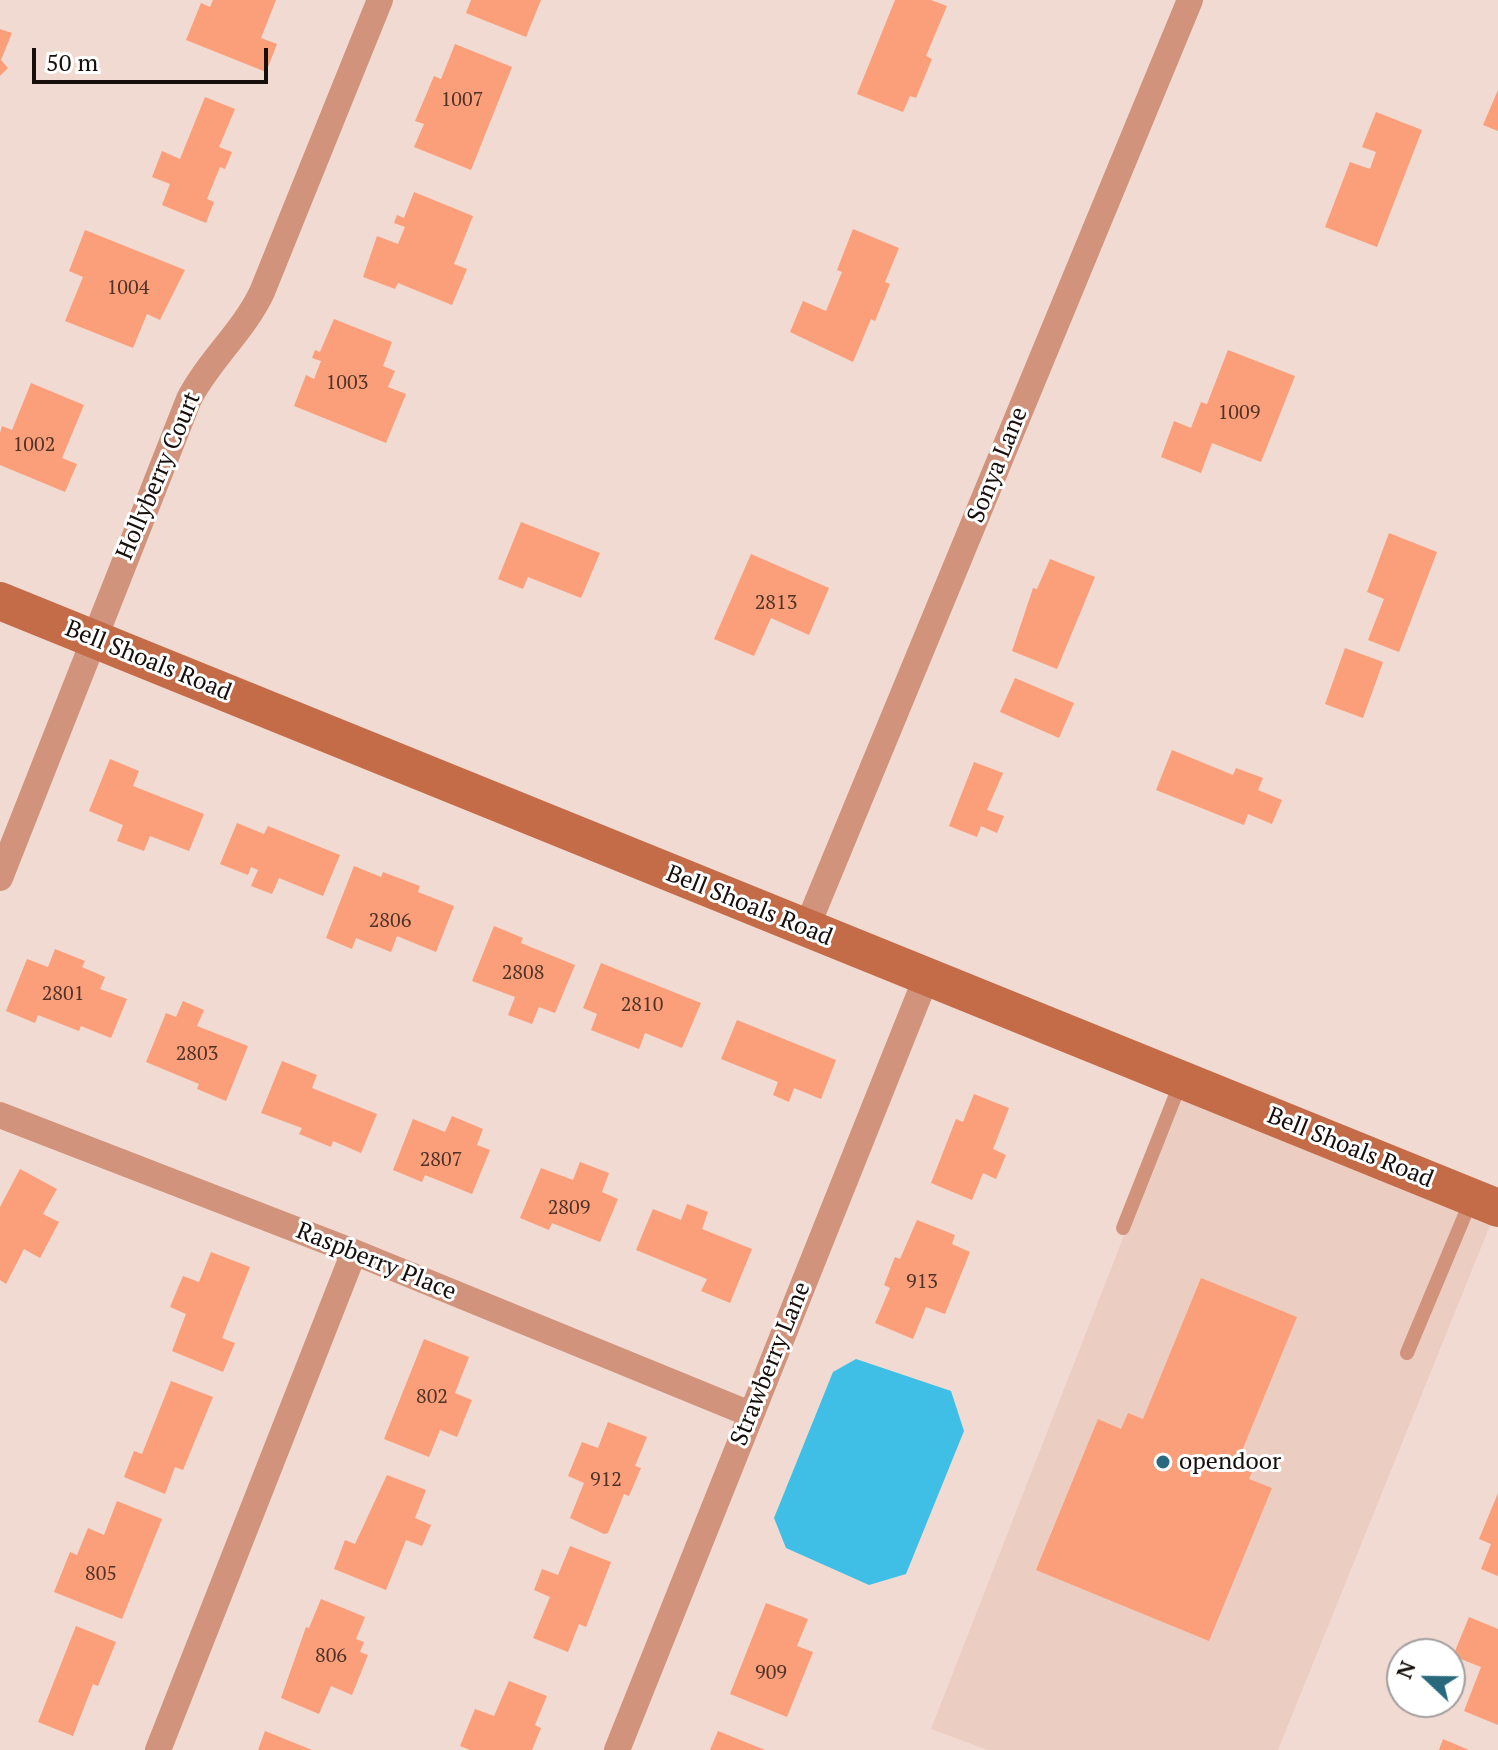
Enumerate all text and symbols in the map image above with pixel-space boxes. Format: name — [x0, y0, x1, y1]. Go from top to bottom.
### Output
scale bar — [36, 32, 272, 82]
text: 50 m — [46, 46, 98, 78]
house number: 1007 — [441, 88, 483, 112]
house number: 1004 — [107, 276, 149, 300]
house number: 1003 — [326, 371, 368, 395]
street label: Hollyberry Court — [111, 388, 207, 564]
house number: 1009 — [1218, 401, 1260, 425]
street label: Sonya Lane — [962, 403, 1034, 527]
house number: 1002 — [13, 433, 55, 457]
house number: 2813 — [755, 591, 797, 615]
street label: Bell Shoals Road — [61, 615, 235, 707]
street label: Bell Shoals Road — [662, 860, 836, 952]
house number: 2806 — [369, 909, 411, 933]
house number: 2808 — [502, 961, 544, 985]
house number: 2801 — [42, 982, 84, 1006]
house number: 2810 — [621, 993, 663, 1017]
house number: 2803 — [176, 1042, 218, 1066]
street label: Bell Shoals Road — [1263, 1102, 1437, 1194]
house number: 2807 — [420, 1148, 462, 1172]
house number: 2809 — [548, 1196, 590, 1220]
street label: Raspberry Place — [292, 1217, 460, 1307]
house number: 913 — [906, 1270, 938, 1294]
street label: Strawberry Lane — [725, 1278, 817, 1450]
house number: 802 — [416, 1385, 448, 1409]
place label: opendoor — [1179, 1448, 1281, 1476]
marker: opendoor — [1154, 1453, 1172, 1471]
house number: 912 — [590, 1468, 622, 1492]
house number: 805 — [85, 1562, 117, 1586]
north arrow — [1386, 1638, 1466, 1718]
house number: 806 — [315, 1644, 347, 1668]
text: N — [1389, 1656, 1422, 1683]
house number: 909 — [755, 1661, 787, 1685]

